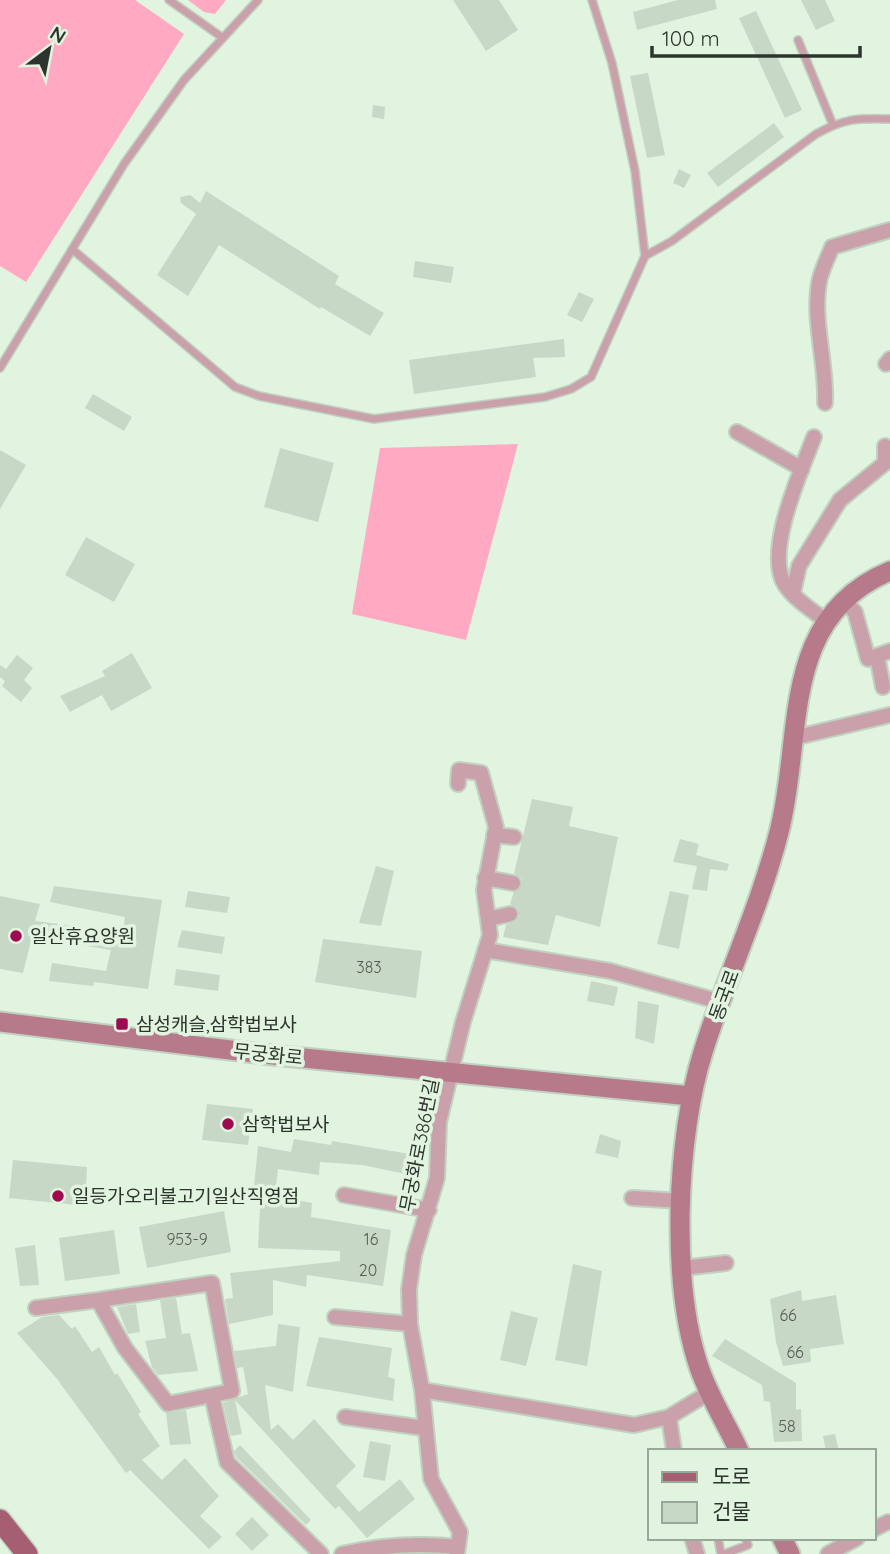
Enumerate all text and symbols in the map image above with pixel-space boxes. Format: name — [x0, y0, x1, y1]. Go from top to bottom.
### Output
north arrow — [14, 14, 84, 84]
scale bar — [652, 14, 860, 58]
text: N — [46, 21, 70, 48]
text: 100 m — [662, 25, 720, 51]
place label: 일산휴요양원 — [30, 924, 135, 948]
marker: 일산휴요양원 — [8, 928, 24, 944]
house number: 383 — [356, 957, 382, 977]
street label: 동국로 — [704, 966, 744, 1024]
place label: 삼성캐슬,삼학법보사 — [136, 1012, 297, 1036]
marker: 삼성캐슬,삼학법보사 — [114, 1016, 130, 1032]
street label: 무궁화로 — [232, 1038, 304, 1070]
street label: 무궁화로386번길 — [394, 1076, 444, 1214]
place label: 삼학법보사 — [242, 1112, 329, 1136]
marker: 삼학법보사 — [220, 1116, 236, 1132]
place label: 일등가오리불고기일산직영점 — [72, 1184, 299, 1208]
marker: 일등가오리불고기일산직영점 — [50, 1188, 66, 1204]
house number: 953-9 — [166, 1229, 208, 1249]
house number: 16 — [364, 1229, 379, 1249]
house number: 20 — [359, 1260, 377, 1280]
house number: 66 — [779, 1305, 797, 1325]
house number: 66 — [786, 1342, 804, 1362]
house number: 58 — [778, 1416, 796, 1436]
legend — [648, 1449, 876, 1540]
text: 도로 — [712, 1463, 751, 1489]
text: 건물 — [712, 1498, 751, 1524]

